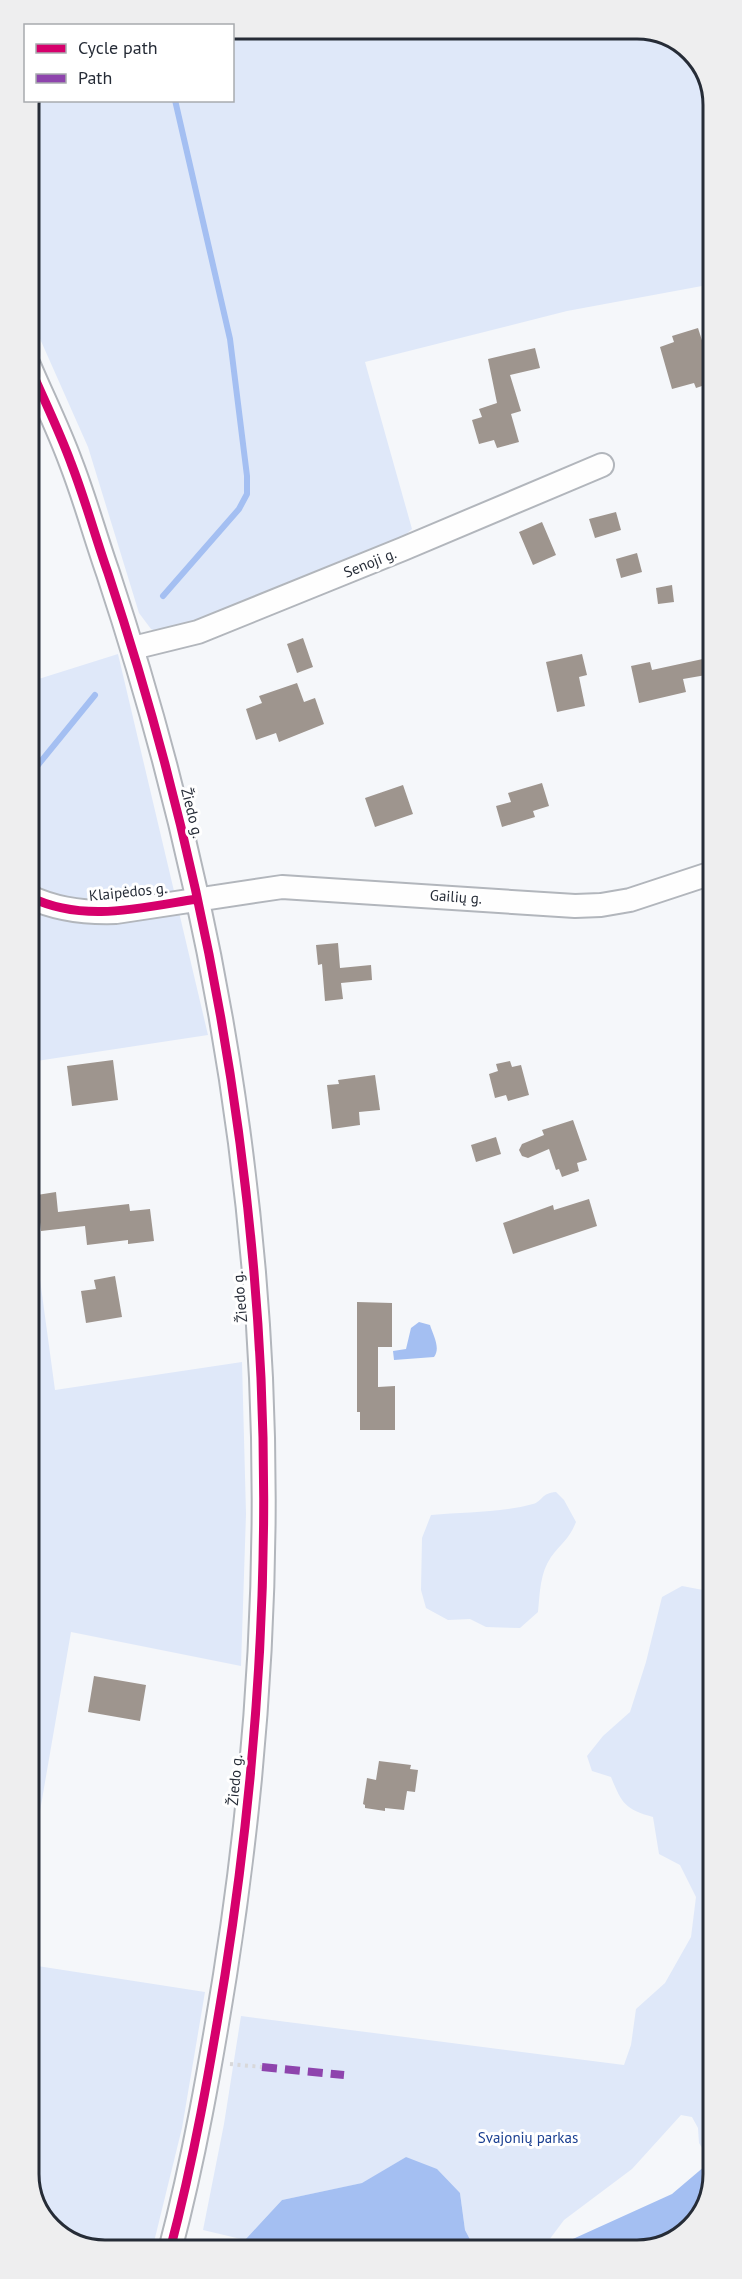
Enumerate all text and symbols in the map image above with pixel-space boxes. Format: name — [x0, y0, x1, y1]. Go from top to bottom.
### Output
legend — [24, 24, 234, 102]
text: Cycle path — [78, 36, 158, 59]
text: Path — [78, 66, 112, 89]
street label: Senoji g. — [341, 543, 399, 582]
street label: Žiedo g. — [177, 786, 208, 840]
street label: Klaipėdos g. — [88, 878, 168, 905]
street label: Gailių g. — [429, 885, 483, 908]
street label: Žiedo g. — [228, 1271, 251, 1323]
street label: Žiedo g. — [223, 1754, 246, 1806]
park label: Svajonių parkas — [478, 2128, 578, 2147]

